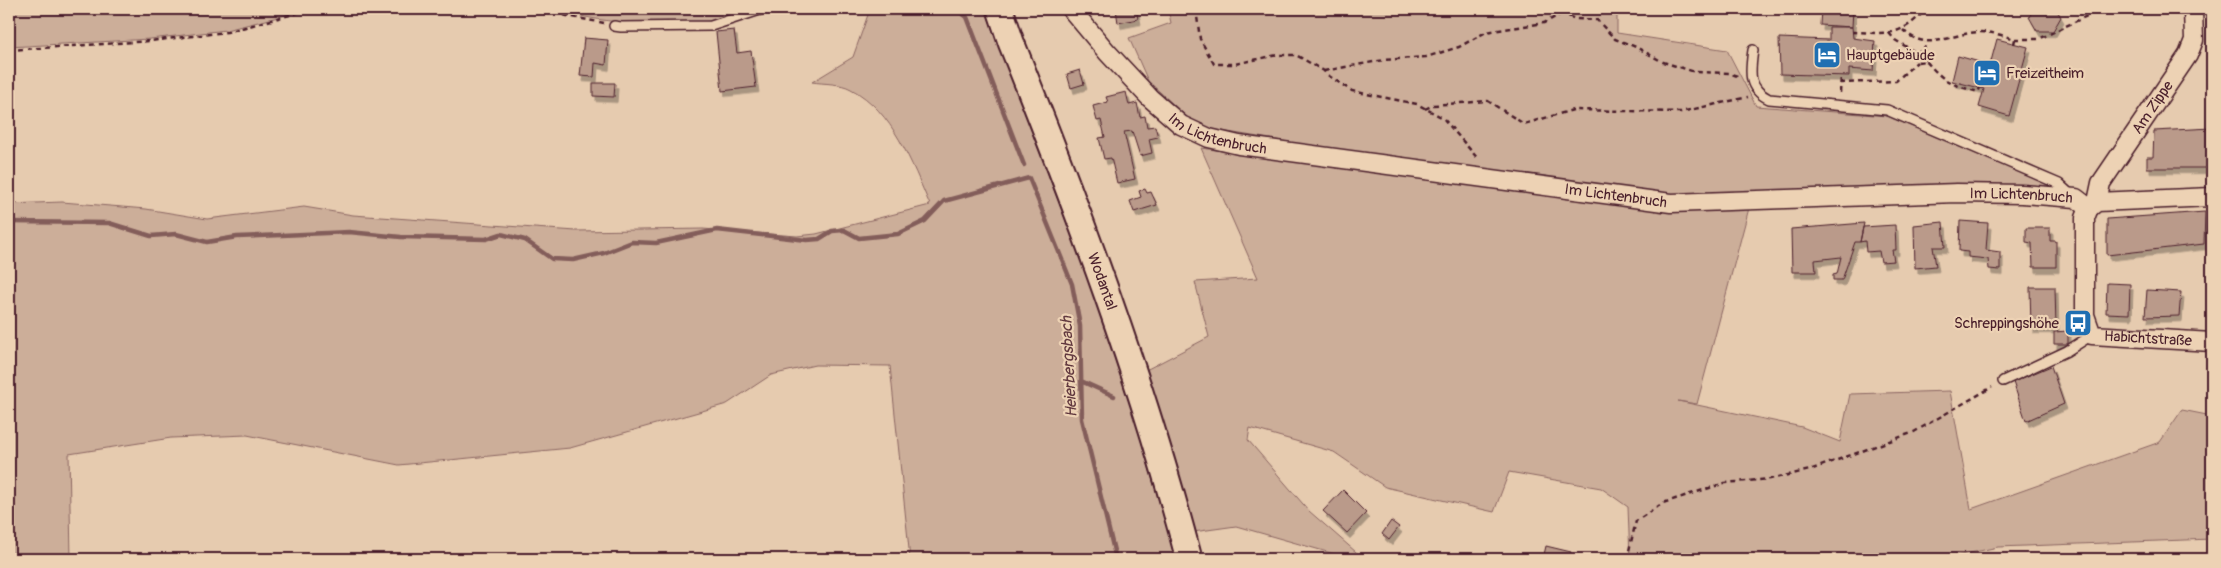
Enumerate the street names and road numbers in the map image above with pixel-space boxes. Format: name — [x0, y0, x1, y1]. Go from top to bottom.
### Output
street label: Am Zippe — [2128, 77, 2178, 138]
street label: Im Lichtenbruch — [1164, 109, 1268, 159]
street label: Im Lichtenbruch — [1563, 180, 1668, 212]
street label: Im Lichtenbruch — [1969, 184, 2073, 208]
street label: Wodantal — [1083, 250, 1121, 313]
street label: Habichtstraße — [2103, 327, 2193, 351]

